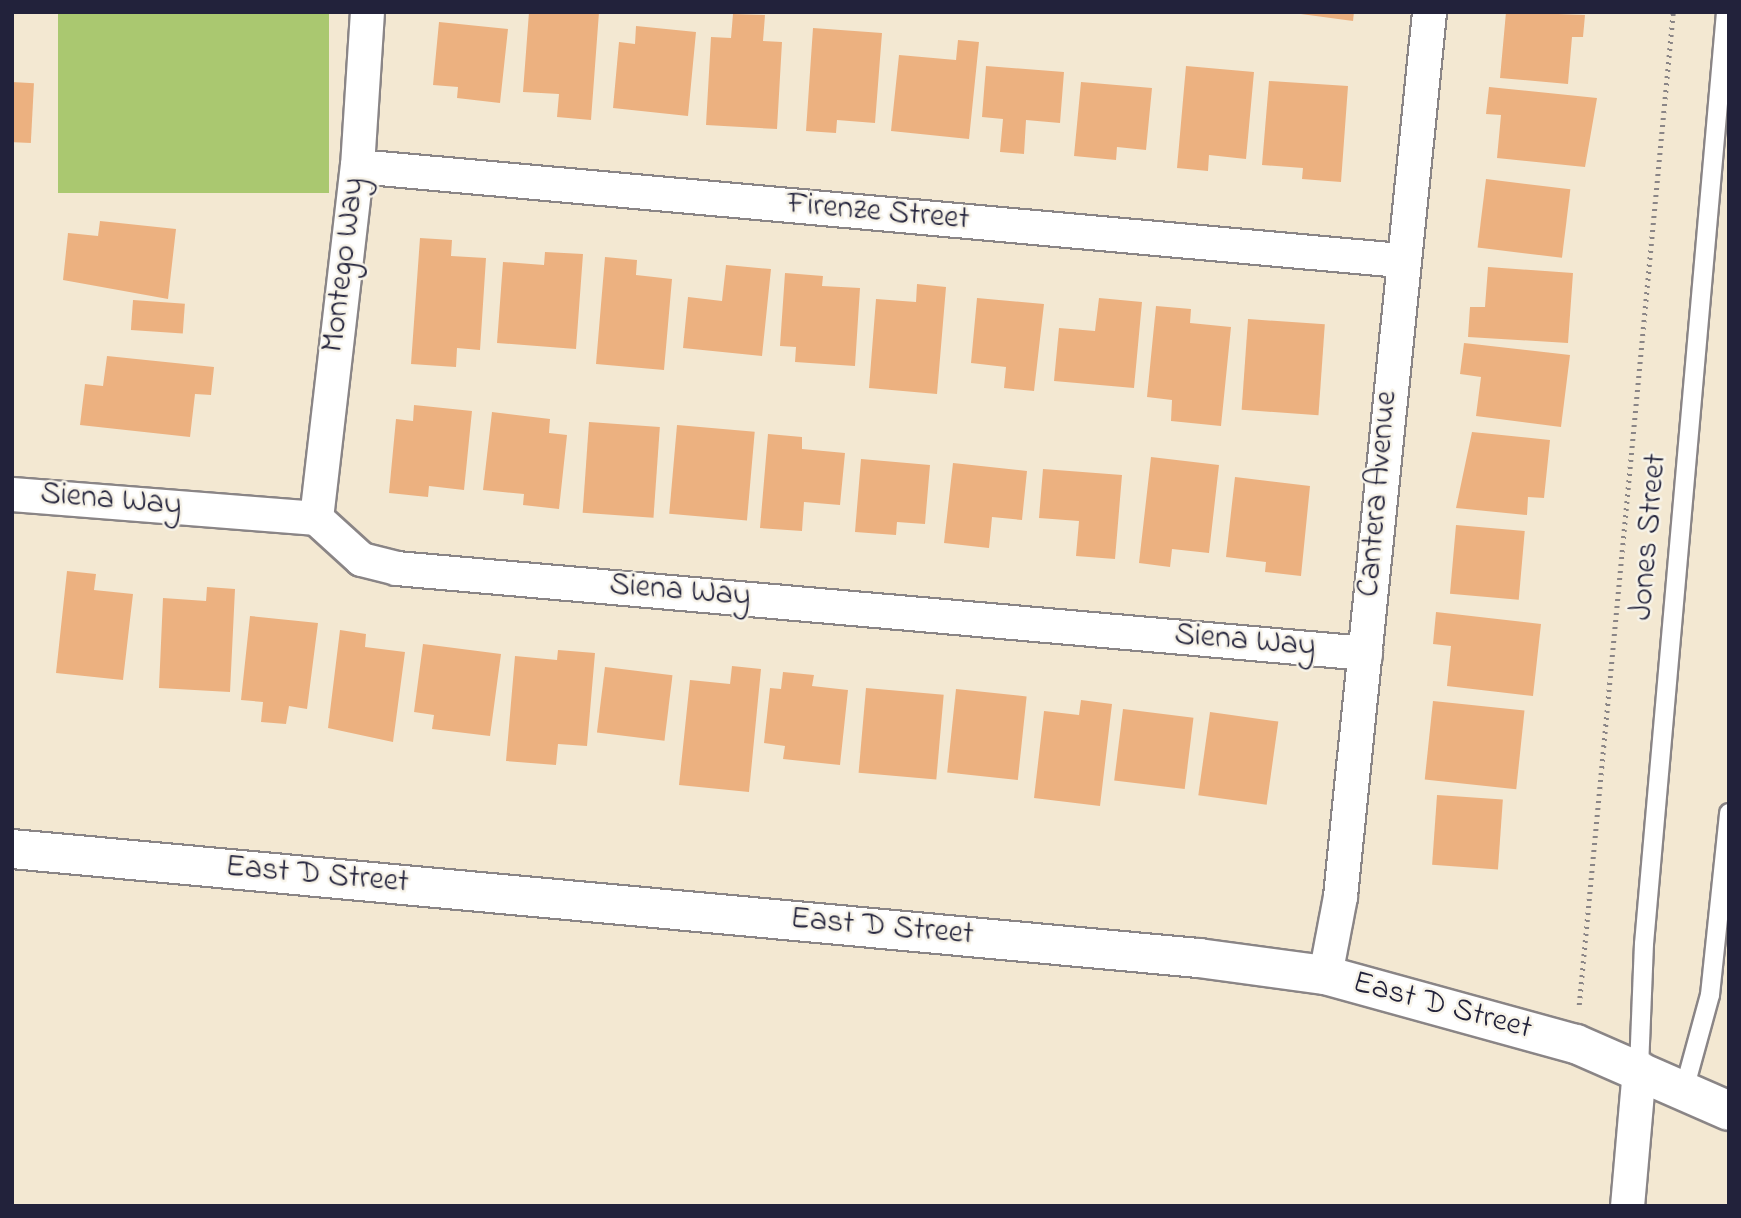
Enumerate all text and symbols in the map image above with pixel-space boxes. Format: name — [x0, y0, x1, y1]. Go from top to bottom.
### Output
street label: Montego Way — [315, 175, 375, 355]
street label: Firenze Street — [785, 186, 971, 240]
street label: Cantera Avenue — [1351, 389, 1407, 599]
street label: Jones Street — [1624, 452, 1676, 622]
street label: Siena Way — [39, 476, 183, 526]
street label: Siena Way — [608, 567, 752, 617]
street label: Siena Way — [1173, 617, 1317, 667]
street label: East D Street — [224, 849, 410, 903]
street label: East D Street — [789, 901, 975, 955]
street label: East D Street — [1348, 965, 1536, 1049]

